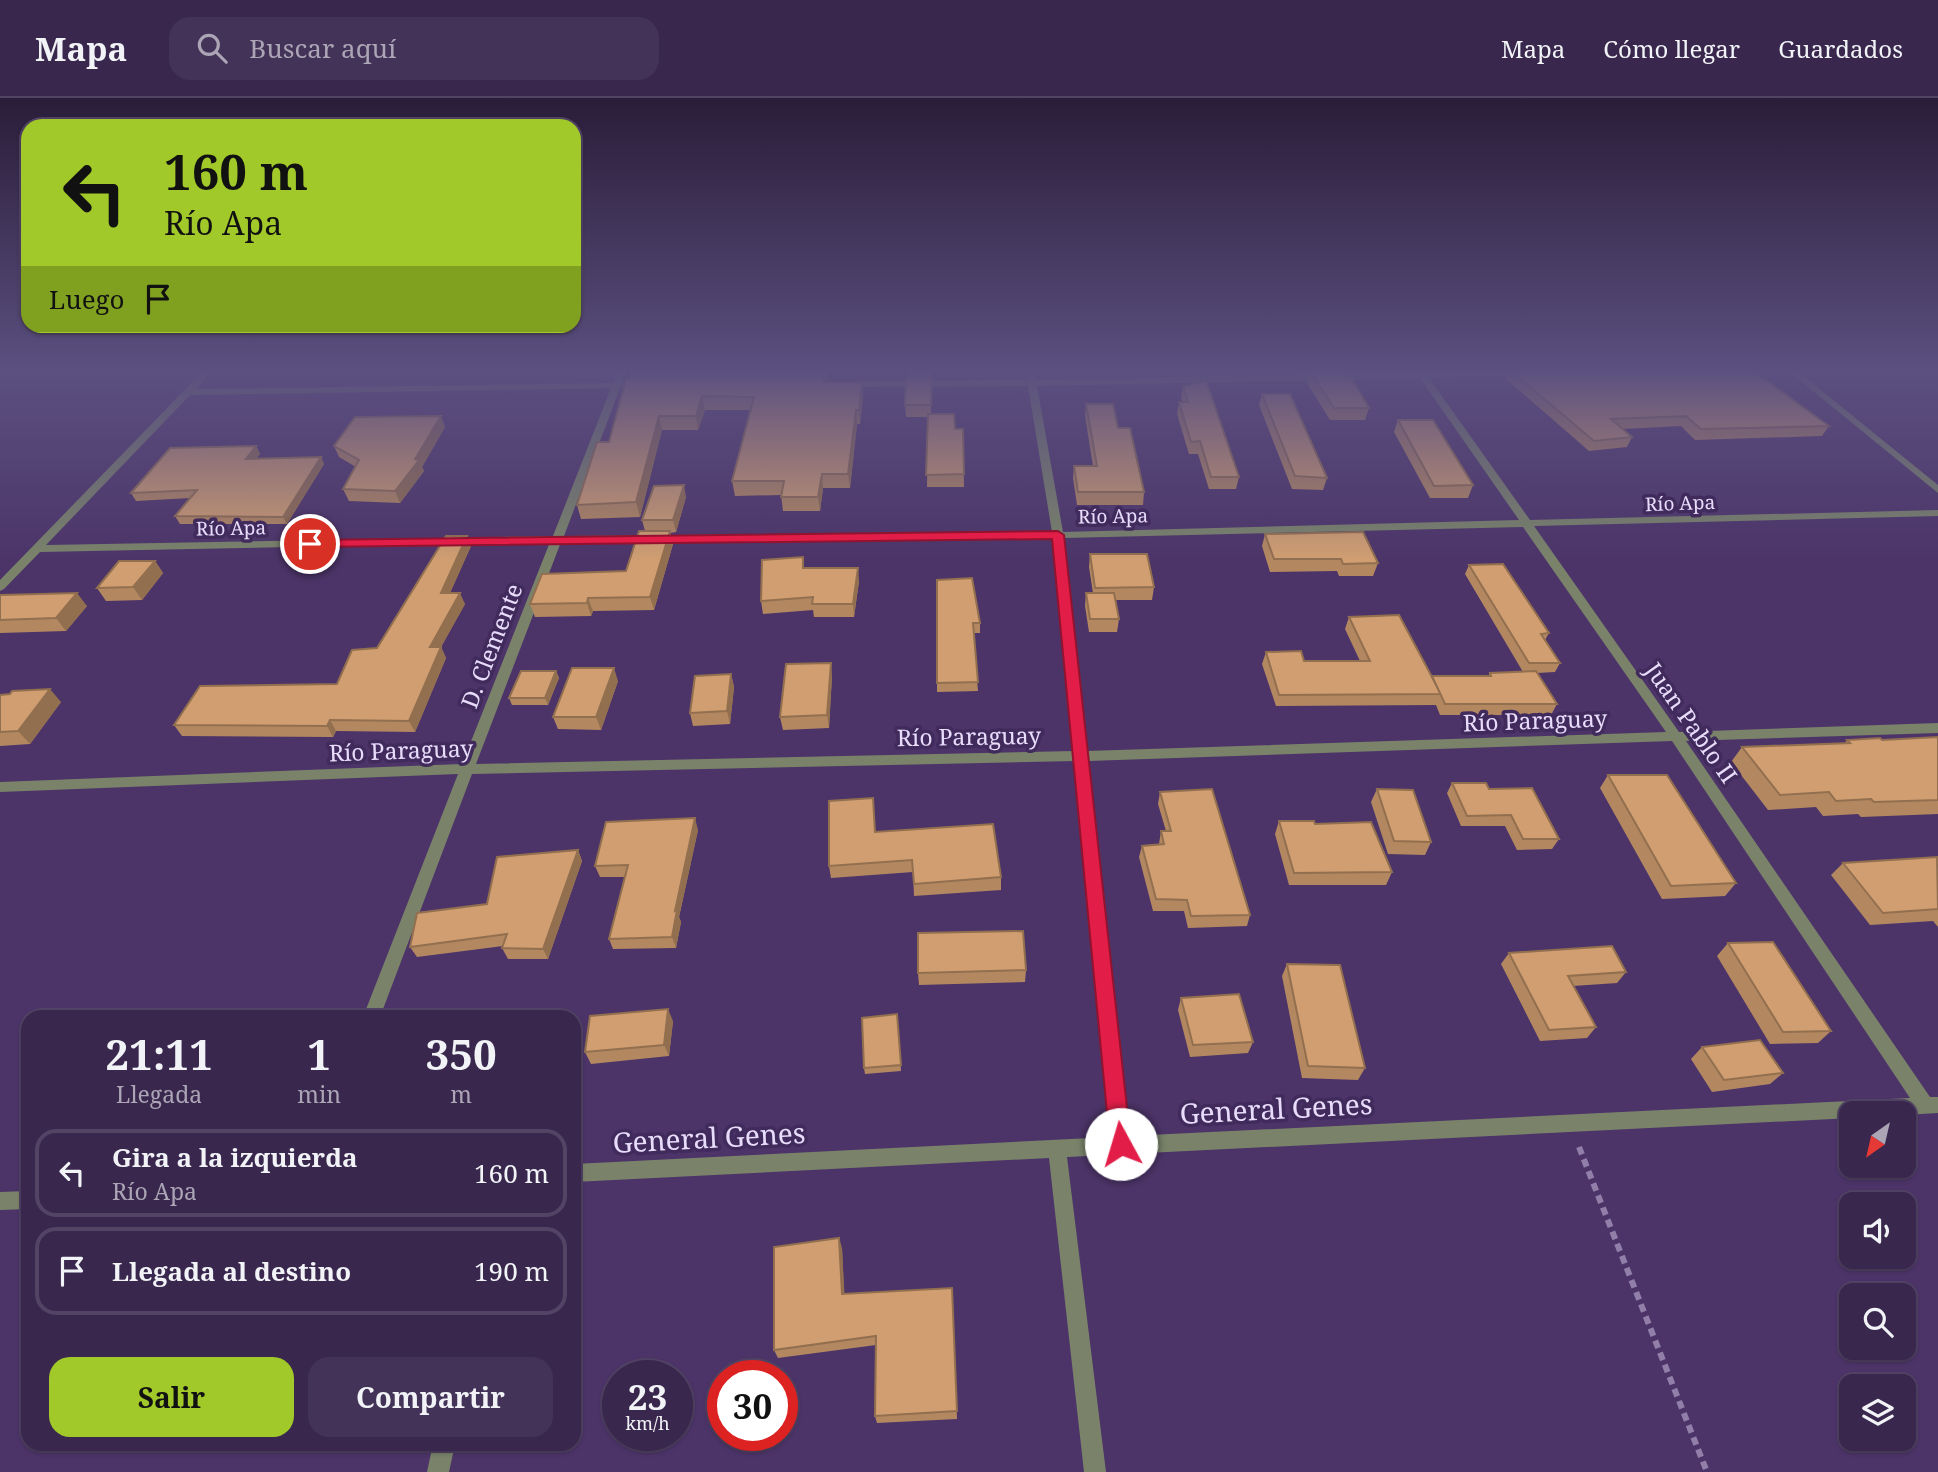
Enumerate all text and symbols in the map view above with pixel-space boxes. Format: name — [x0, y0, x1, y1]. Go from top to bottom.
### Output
search box — [169, 17, 659, 80]
text: Mapa — [35, 26, 127, 71]
icon: search — [193, 29, 231, 67]
text: Buscar aquí — [249, 30, 396, 66]
text: Mapa — [1501, 32, 1565, 65]
text: Cómo llegar — [1603, 32, 1740, 65]
text: Guardados — [1778, 32, 1903, 65]
text: 160 m — [164, 138, 308, 204]
icon: left — [49, 147, 140, 238]
text: Río Apa — [164, 201, 282, 244]
icon: arrive — [139, 280, 177, 318]
text: Luego — [49, 281, 125, 317]
street label: Río Apa — [1644, 489, 1716, 517]
street label: Río Apa — [1078, 502, 1148, 530]
street label: Río Apa — [196, 514, 266, 542]
pin — [280, 514, 340, 574]
icon: arrive — [291, 525, 329, 563]
street label: D. Clemente — [453, 579, 529, 712]
street label: Juan Pablo II — [1638, 655, 1745, 789]
street label: Río Paraguay — [1462, 701, 1608, 739]
street label: Río Paraguay — [897, 719, 1041, 753]
street label: Río Paraguay — [328, 731, 474, 769]
text: 21:11 — [105, 1025, 213, 1082]
text: 1 — [307, 1025, 331, 1082]
text: 350 — [425, 1025, 497, 1082]
text: Llegada — [116, 1078, 202, 1110]
text: min — [297, 1078, 341, 1110]
text: m — [450, 1078, 472, 1110]
street label: General Genes — [1179, 1084, 1373, 1132]
north arrow — [1839, 1101, 1916, 1178]
map controls — [1839, 1101, 1916, 1451]
position arrow — [1084, 1107, 1158, 1181]
street label: General Genes — [612, 1113, 806, 1161]
text: Gira a la izquierda — [112, 1139, 358, 1175]
icon: left — [53, 1154, 91, 1192]
text: 160 m — [474, 1155, 549, 1191]
text: Río Apa — [112, 1175, 197, 1207]
button: sound — [1839, 1192, 1916, 1269]
icon: arrive — [53, 1252, 91, 1290]
text: Llegada al destino — [112, 1253, 351, 1289]
text: 190 m — [474, 1253, 549, 1289]
button: search — [1839, 1283, 1916, 1360]
button: Salir — [49, 1357, 294, 1437]
button: Compartir — [308, 1357, 553, 1437]
speed limit sign: 30 — [707, 1360, 798, 1451]
text: 23 — [628, 1373, 667, 1420]
button: layers — [1839, 1374, 1916, 1451]
text: km/h — [625, 1411, 670, 1435]

